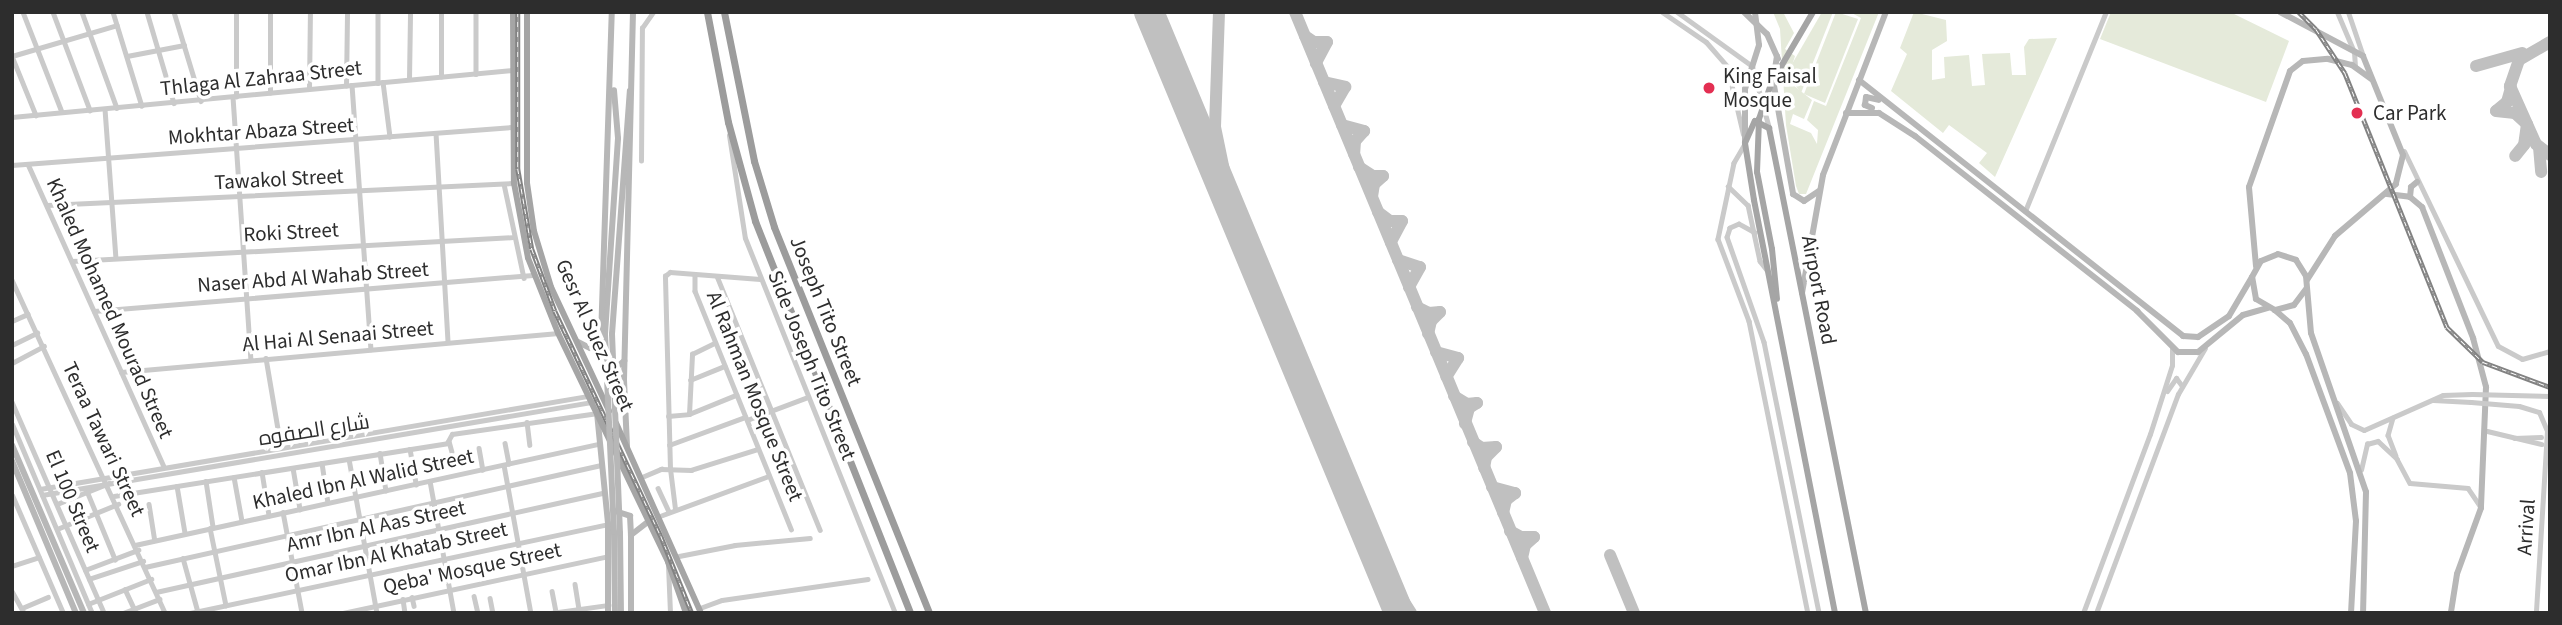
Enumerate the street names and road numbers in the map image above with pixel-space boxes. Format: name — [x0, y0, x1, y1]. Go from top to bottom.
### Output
street label: Thlaga Al Zahraa Street — [159, 55, 363, 101]
street label: Mokhtar Abaza Street — [167, 112, 355, 150]
street label: Tawakol Street — [214, 163, 344, 195]
street label: Khaled Mohamed Mourad Street — [41, 174, 179, 442]
street label: Roki Street — [243, 217, 339, 247]
street label: Joseph Tito Street — [784, 232, 868, 390]
street label: Airport Road — [1796, 233, 1842, 347]
street label: Gesr Al Suez Street — [550, 255, 640, 415]
street label: Naser Abd Al Wahab Street — [196, 256, 430, 298]
street label: Side Joseph Tito Street — [762, 267, 862, 463]
street label: Al Rahman Mosque Street — [701, 287, 809, 505]
street label: Al Hai Al Senaai Street — [241, 315, 435, 357]
street label: Teraa Tawari Street — [57, 358, 151, 520]
street label: شارع الصفوه — [257, 409, 371, 451]
street label: Khaled Ibn Al Walid Street — [250, 443, 476, 515]
street label: El 100 Street — [40, 446, 106, 556]
street label: Amr Ibn Al Aas Street — [284, 495, 468, 557]
street label: Arrival — [2511, 498, 2541, 556]
street label: Omar Ibn Al Khatab Street — [282, 516, 510, 588]
street label: Qeba' Mosque Street — [381, 537, 563, 599]

